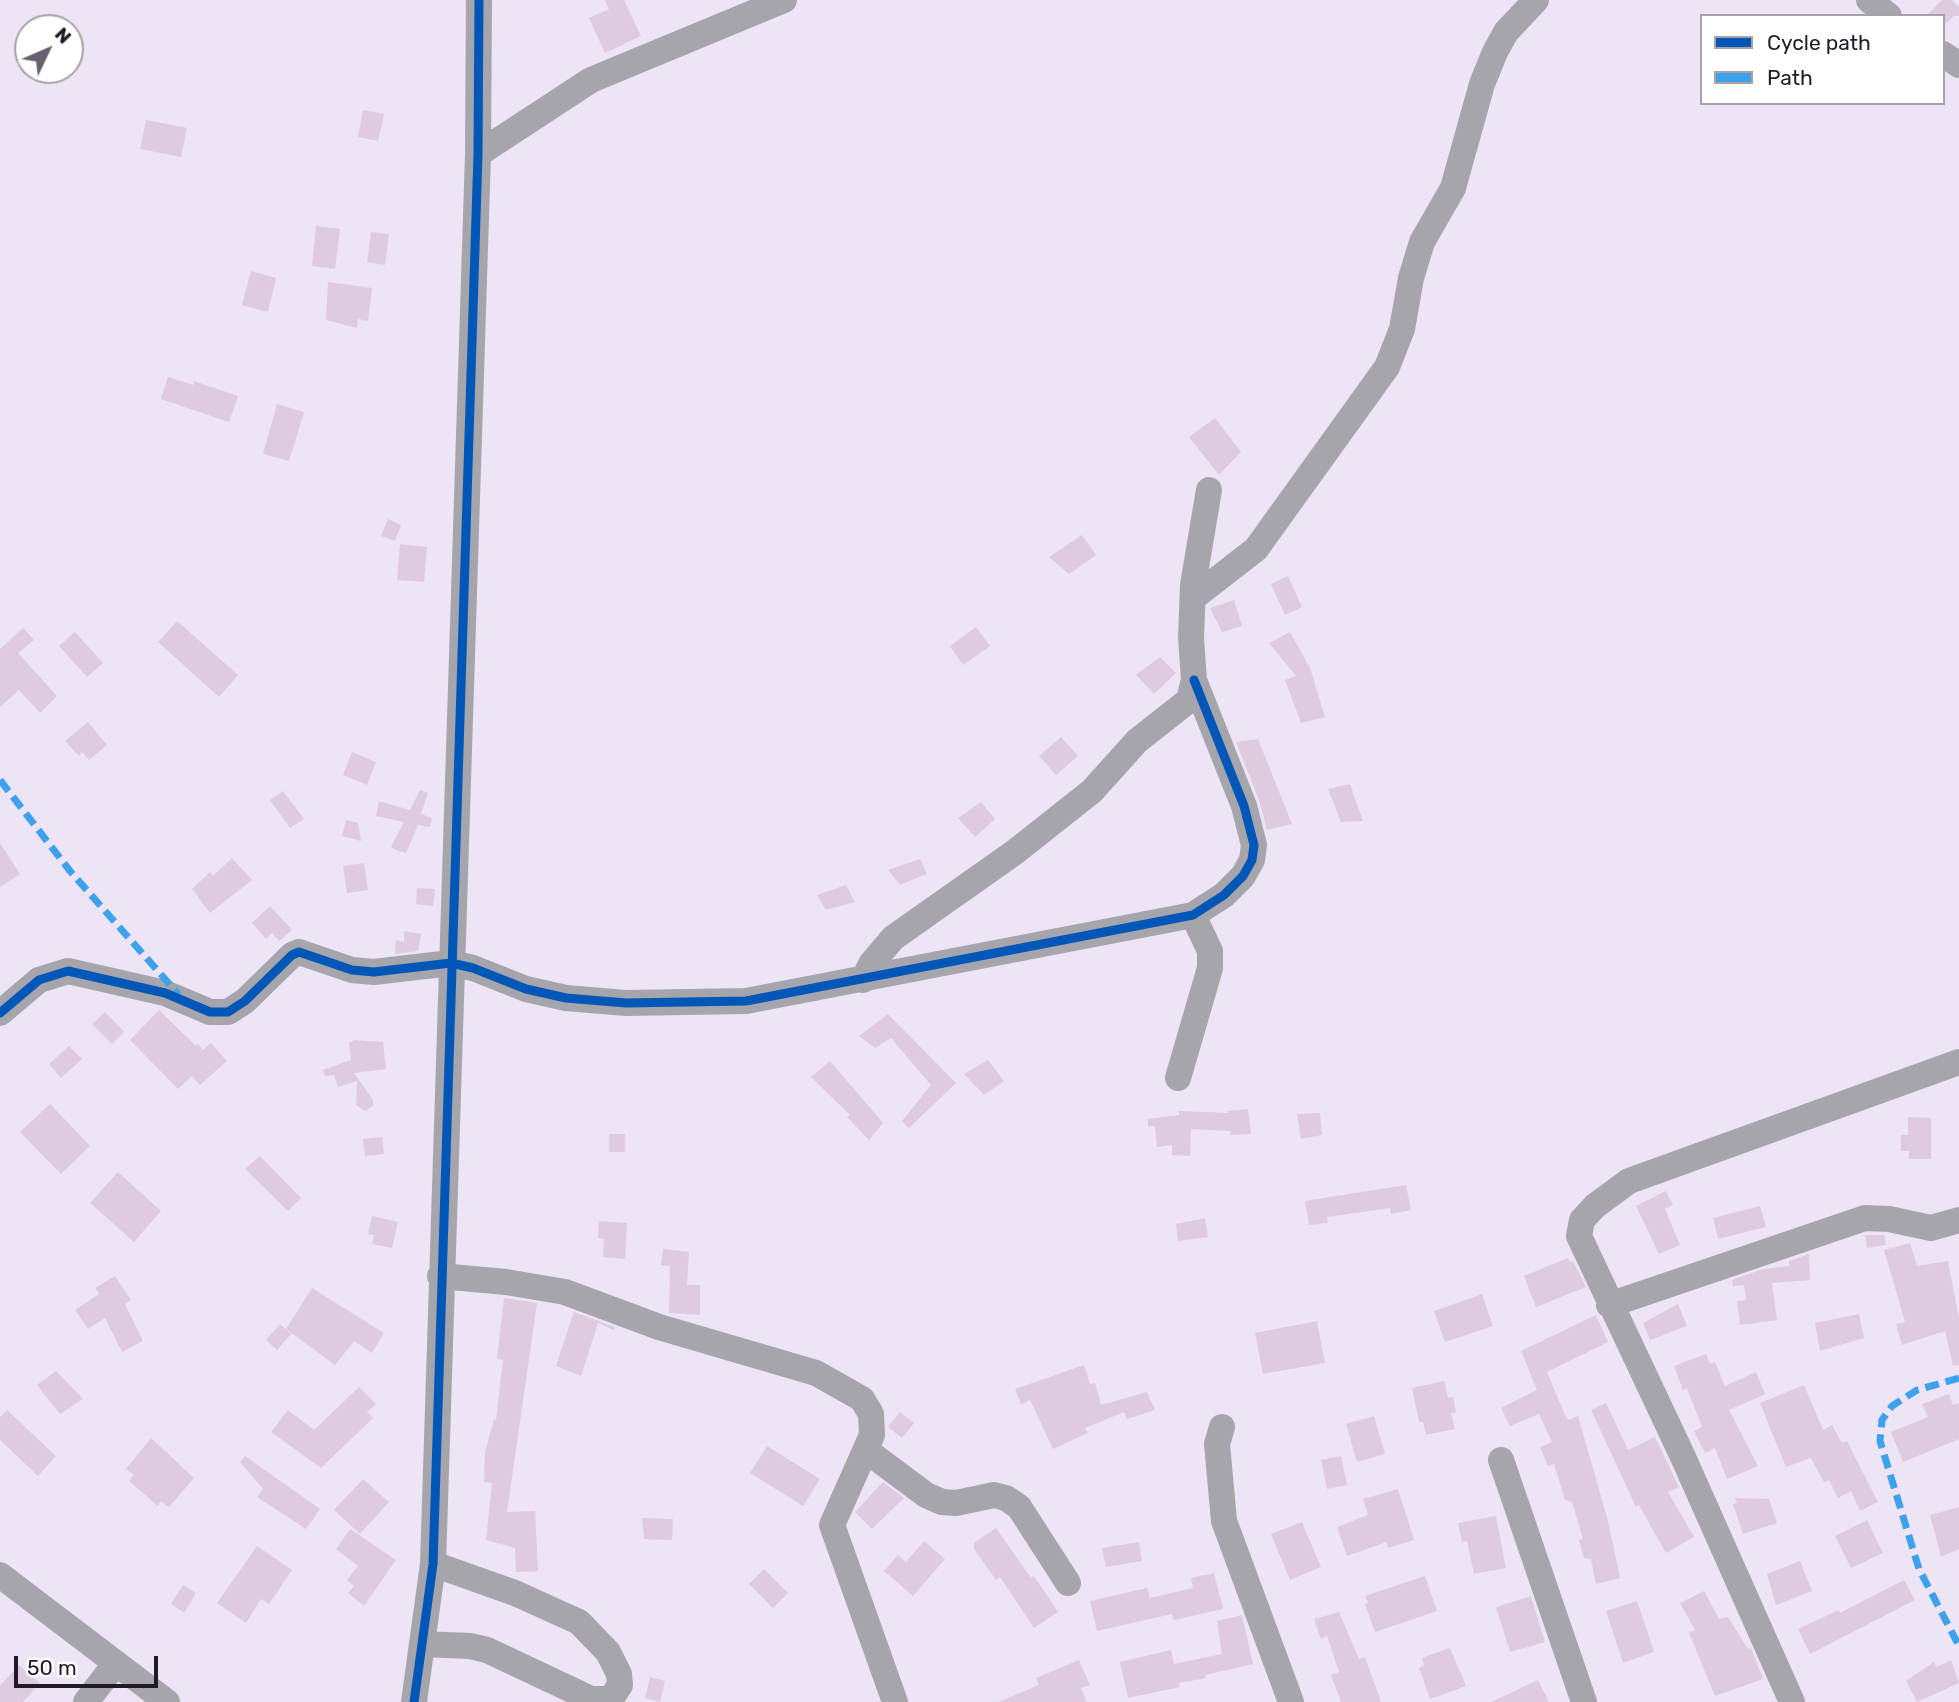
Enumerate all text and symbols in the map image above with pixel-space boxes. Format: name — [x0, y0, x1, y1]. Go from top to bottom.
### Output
north arrow — [14, 14, 84, 84]
legend — [1700, 14, 1945, 105]
text: N — [50, 23, 76, 48]
text: Cycle path — [1767, 30, 1871, 55]
text: Path — [1767, 65, 1813, 90]
scale bar — [18, 1642, 161, 1686]
text: 50 m — [27, 1655, 77, 1680]

